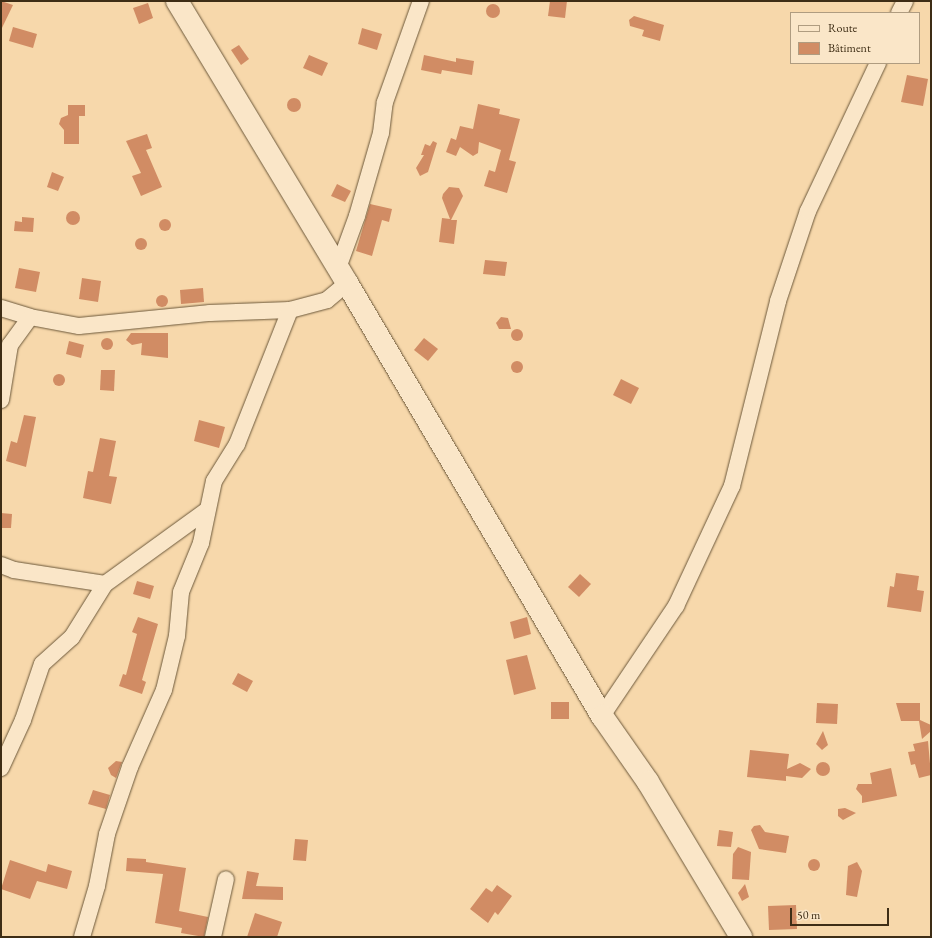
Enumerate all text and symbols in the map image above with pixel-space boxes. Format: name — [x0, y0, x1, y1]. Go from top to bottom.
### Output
legend — [790, 12, 920, 64]
text: Route — [828, 20, 857, 36]
text: Bâtiment — [828, 40, 871, 56]
scale bar — [792, 900, 891, 926]
text: 50 m — [797, 907, 820, 923]

